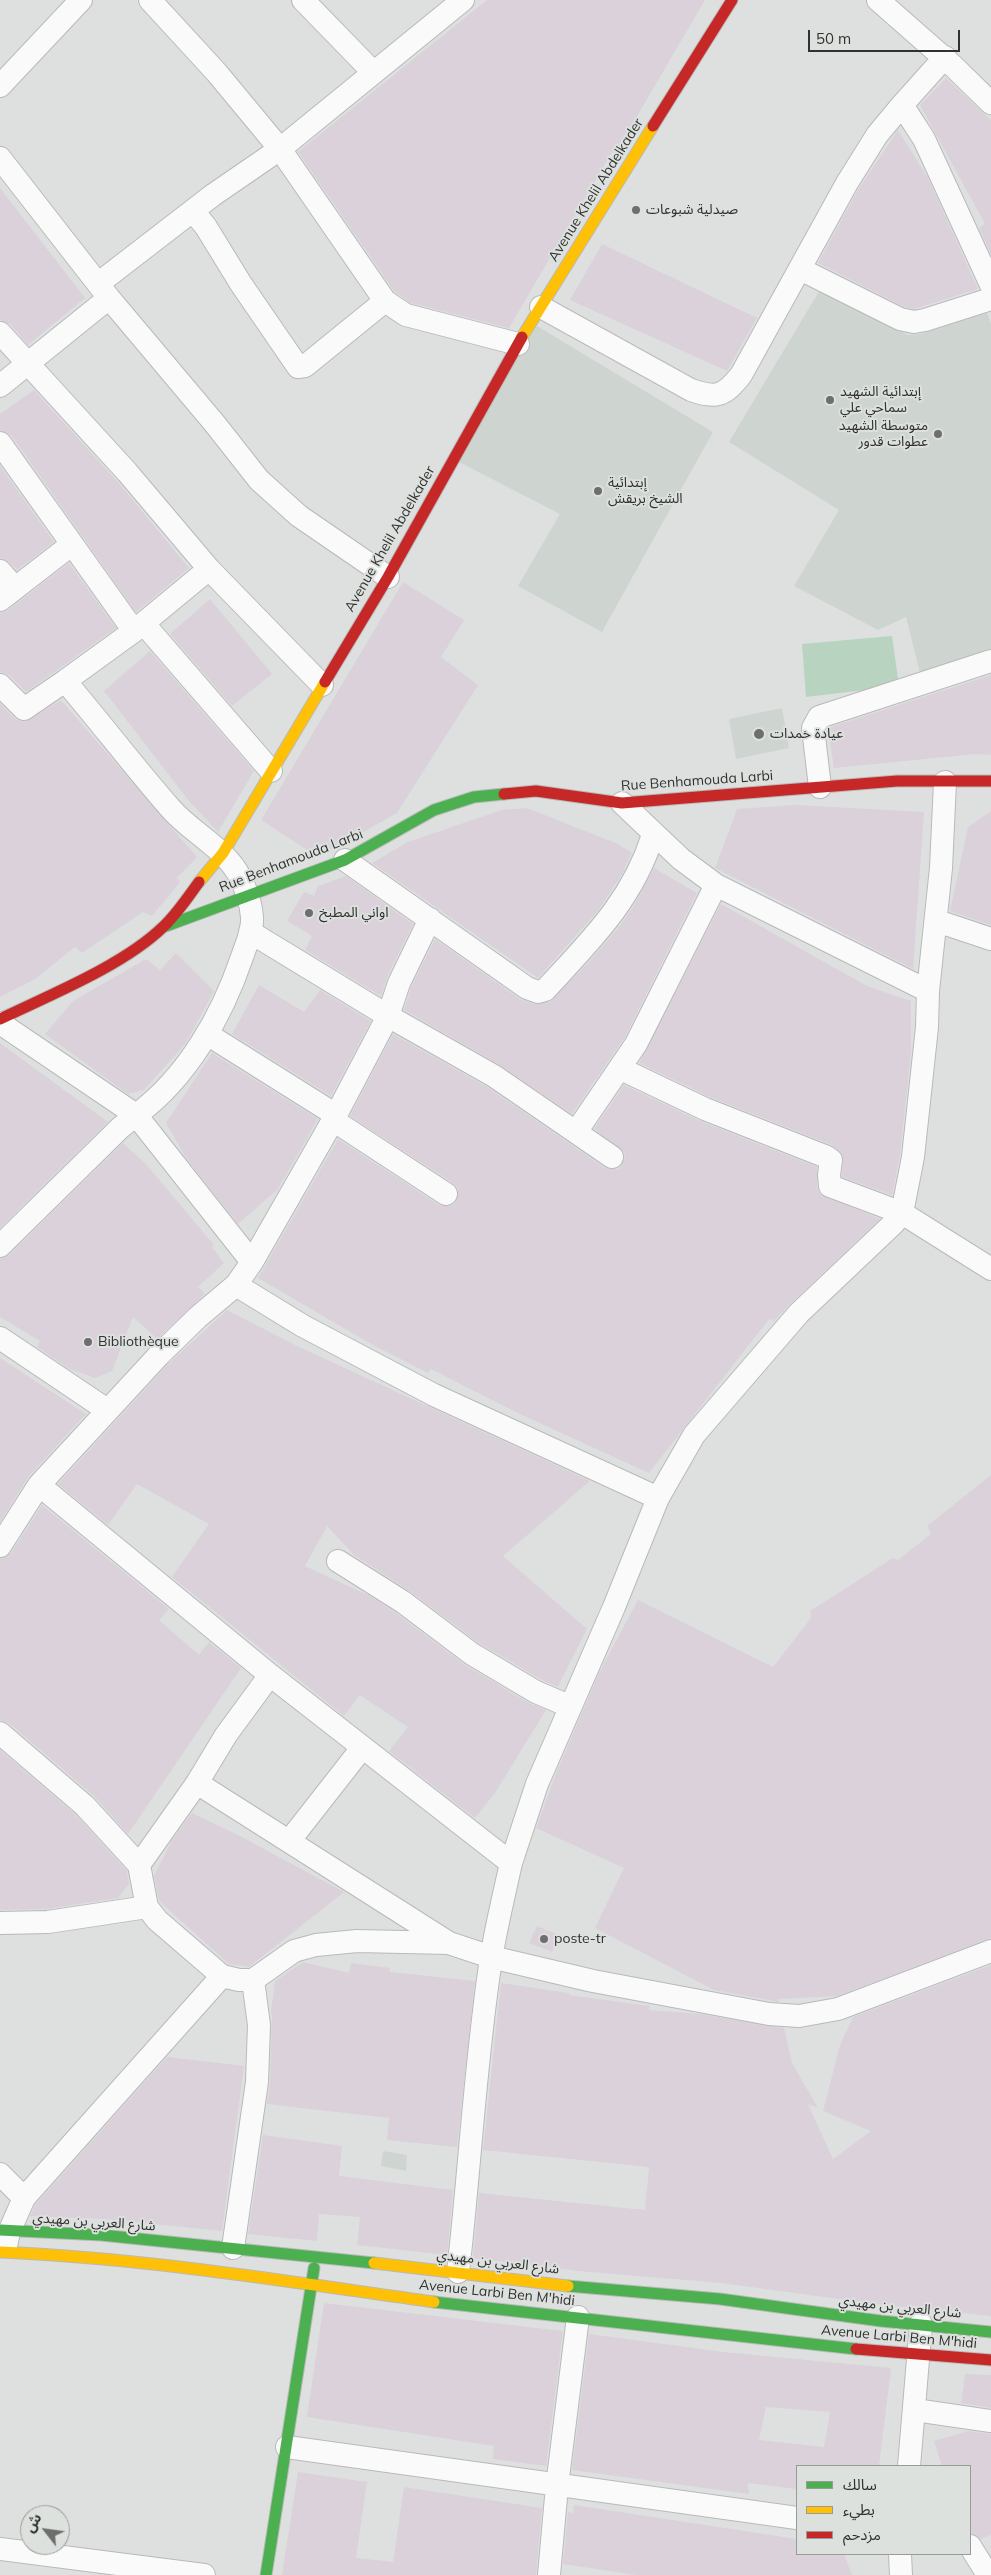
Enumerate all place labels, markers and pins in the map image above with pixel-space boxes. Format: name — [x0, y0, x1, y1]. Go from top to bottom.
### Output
place label: صيدلية شبوعات — [646, 202, 738, 218]
marker: صيدلية شبوعات — [630, 204, 642, 216]
place label: إبتدائية الشهيد سماحي علي — [840, 384, 921, 417]
marker: إبتدائية الشهيد سماحي علي — [824, 394, 836, 406]
place label: متوسطة الشهيد عطوات قدور — [839, 418, 928, 451]
marker: متوسطة الشهيد عطوات قدور — [932, 428, 944, 440]
place label: إبتدائية الشيخ بريقش — [608, 475, 683, 508]
marker: إبتدائية الشيخ بريقش — [592, 485, 604, 497]
place label: عيادة خمدات — [770, 726, 843, 742]
marker: عيادة خمدات — [752, 727, 766, 741]
place label: اواني المطبخ — [319, 905, 389, 921]
marker: اواني المطبخ — [303, 907, 315, 919]
place label: Bibliothèque — [98, 1334, 179, 1350]
marker: Bibliothèque — [82, 1336, 94, 1348]
place label: poste-tr — [554, 1931, 606, 1947]
marker: poste-tr — [538, 1933, 550, 1945]

